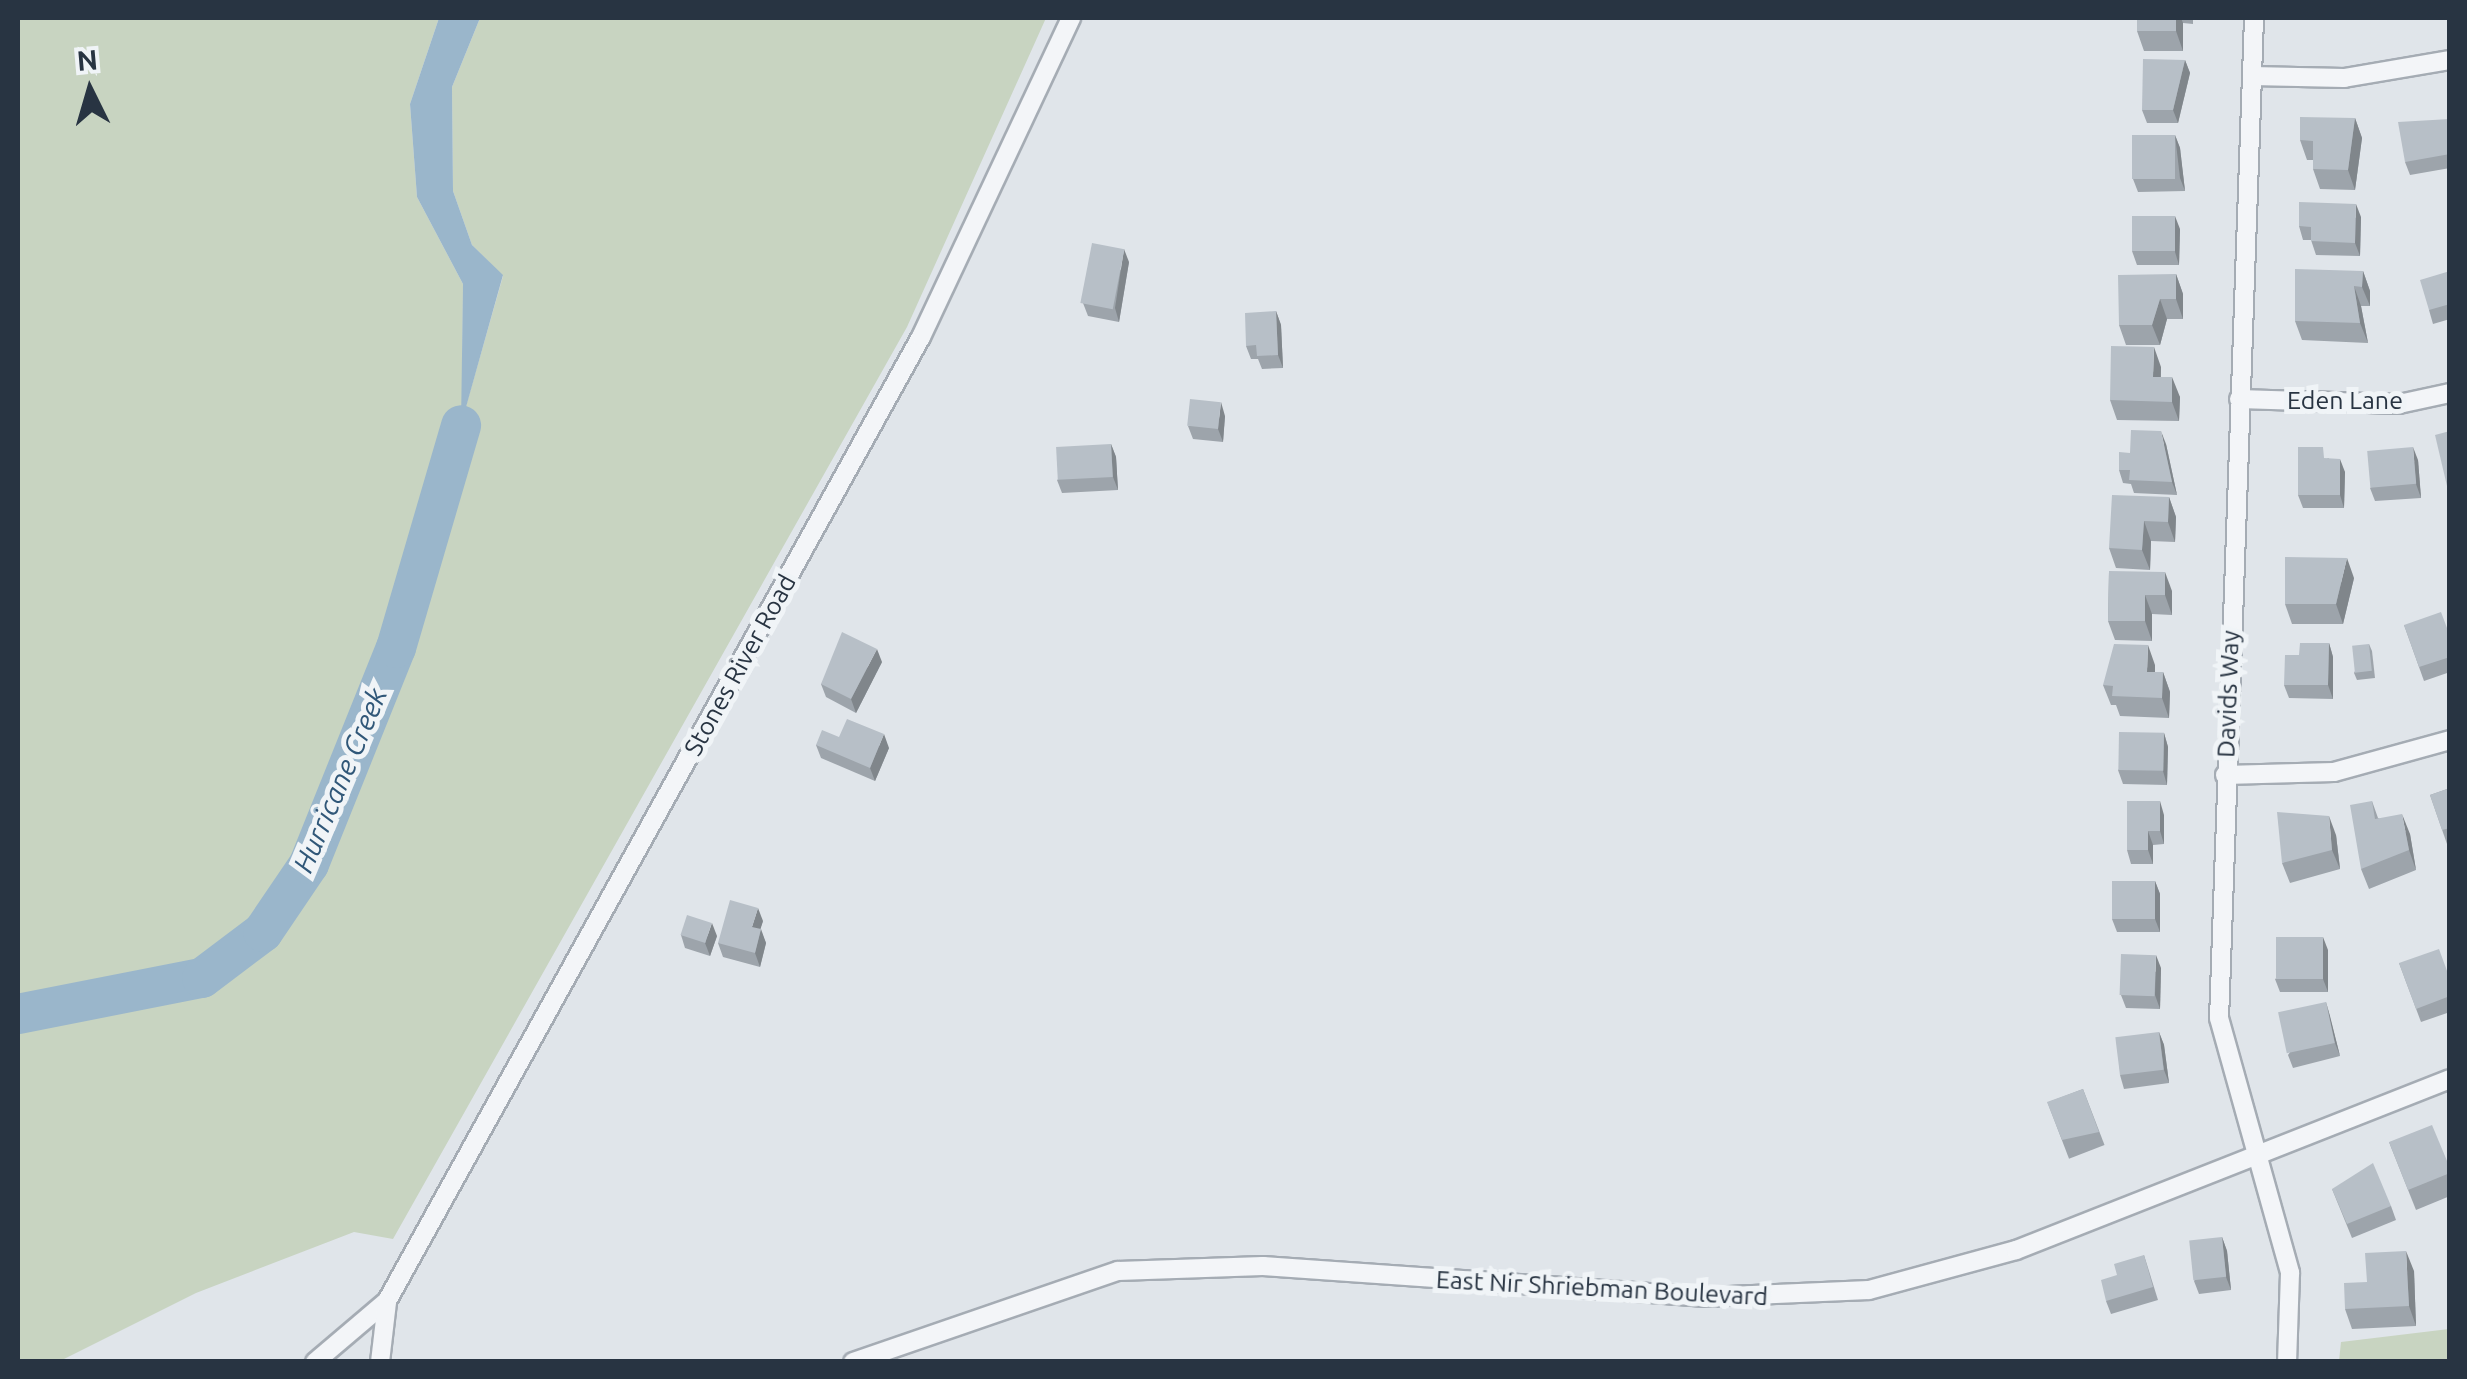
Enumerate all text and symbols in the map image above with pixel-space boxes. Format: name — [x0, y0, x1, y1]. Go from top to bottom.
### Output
north arrow — [40, 40, 140, 140]
text: N — [76, 43, 99, 76]
street label: Eden Lane — [2287, 385, 2403, 415]
street label: Stones River Road — [678, 569, 802, 761]
street label: Davids Way — [2211, 630, 2245, 758]
water label: Hurricane Creek — [286, 683, 394, 877]
street label: East Nir Shriebman Boulevard — [1435, 1264, 1769, 1312]

